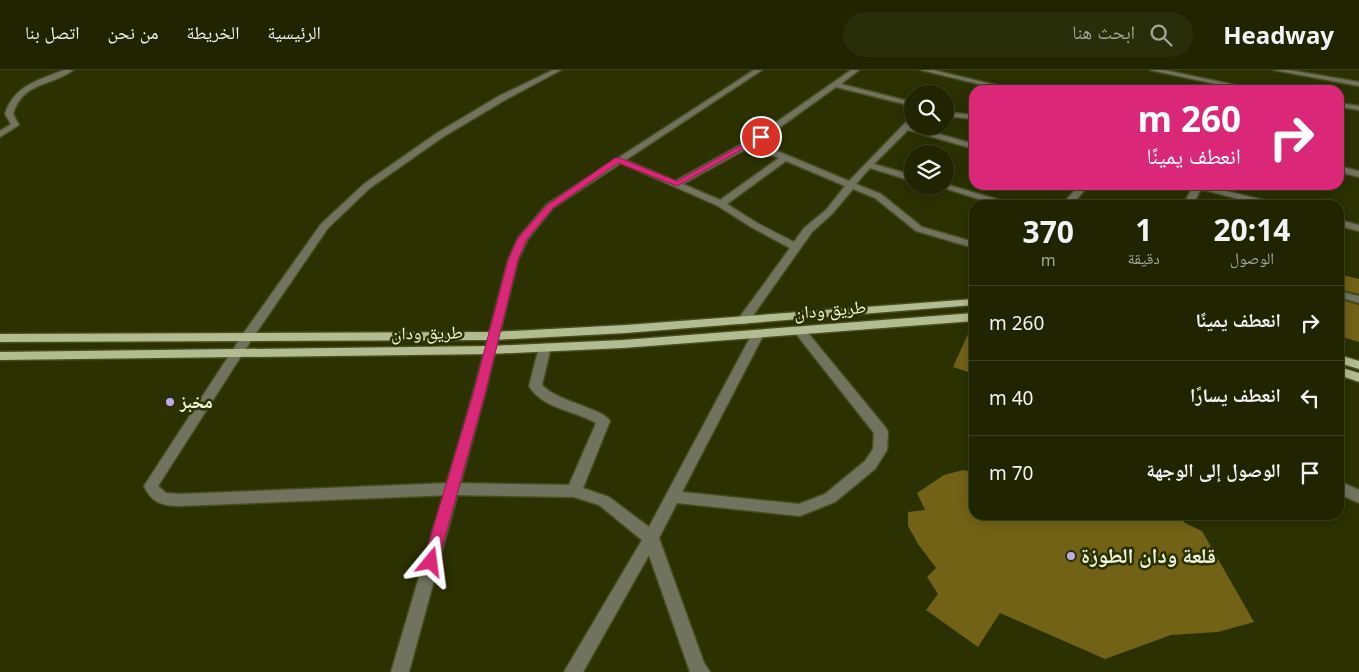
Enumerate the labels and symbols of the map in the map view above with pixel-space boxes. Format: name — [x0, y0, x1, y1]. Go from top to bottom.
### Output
pin — [740, 116, 782, 158]
street label: طريق ودان — [793, 294, 867, 324]
street label: طريق ودان — [391, 319, 463, 345]
place label: مخبز — [179, 389, 213, 413]
marker: مخبز — [164, 396, 176, 408]
position arrow — [404, 535, 456, 587]
place label: قلعة ودان الطوزة — [1081, 541, 1216, 569]
marker: قلعة ودان الطوزة — [1065, 550, 1077, 562]

